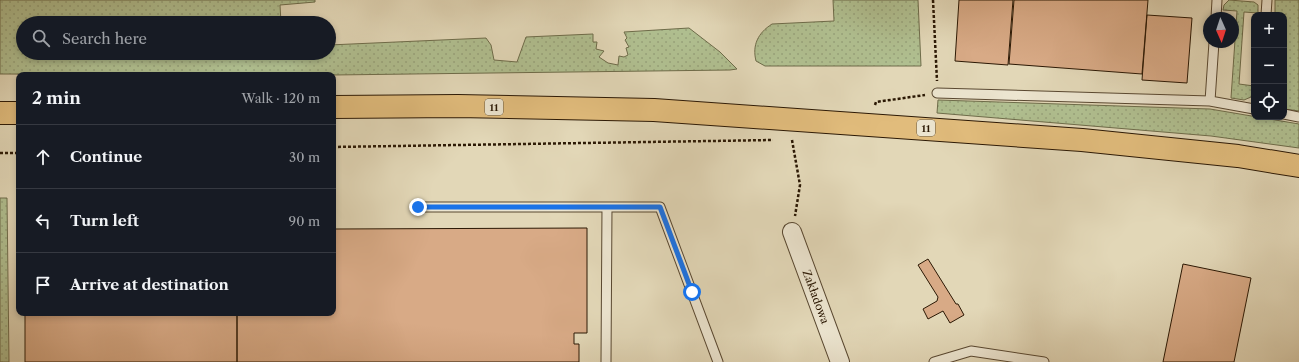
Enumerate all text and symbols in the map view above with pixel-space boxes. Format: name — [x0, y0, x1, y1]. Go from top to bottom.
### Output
north arrow — [1203, 12, 1239, 48]
map controls — [1251, 12, 1287, 120]
button: + — [1251, 12, 1287, 48]
search box — [16, 16, 336, 60]
icon: search — [30, 27, 52, 49]
text: Search here — [62, 29, 147, 48]
button: − — [1251, 48, 1287, 84]
button: locate — [1251, 84, 1287, 120]
text: 2 min — [32, 88, 81, 108]
text: Walk · 120 m — [242, 90, 320, 106]
road number: 11 — [485, 99, 503, 115]
road number: 11 — [917, 120, 935, 136]
icon: ahead — [32, 146, 54, 168]
text: Continue — [70, 147, 142, 166]
text: 30 m — [289, 149, 320, 165]
route end — [409, 198, 427, 216]
icon: left — [32, 210, 54, 232]
text: Turn left — [70, 211, 139, 230]
text: 90 m — [289, 213, 320, 229]
street label: Zakładowa — [800, 268, 832, 326]
icon: arrive — [32, 274, 54, 296]
text: Arrive at destination — [70, 275, 229, 294]
route start — [683, 283, 701, 301]

